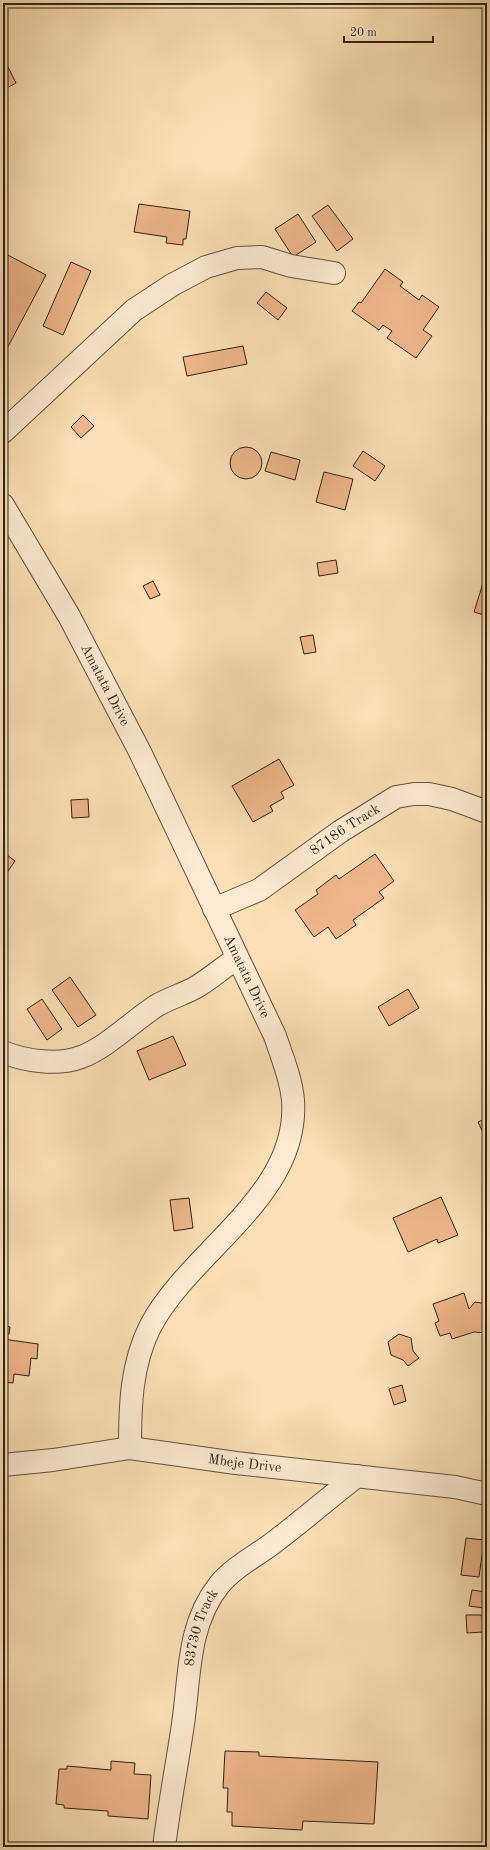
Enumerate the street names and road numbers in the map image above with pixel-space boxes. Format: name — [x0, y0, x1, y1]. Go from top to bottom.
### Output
street label: Amatata Drive — [78, 642, 132, 728]
street label: 87186 Track — [308, 802, 382, 858]
street label: Amatata Drive — [221, 933, 272, 1020]
street label: Mbeje Drive — [207, 1452, 282, 1475]
street label: 83730 Track — [183, 1587, 221, 1667]

